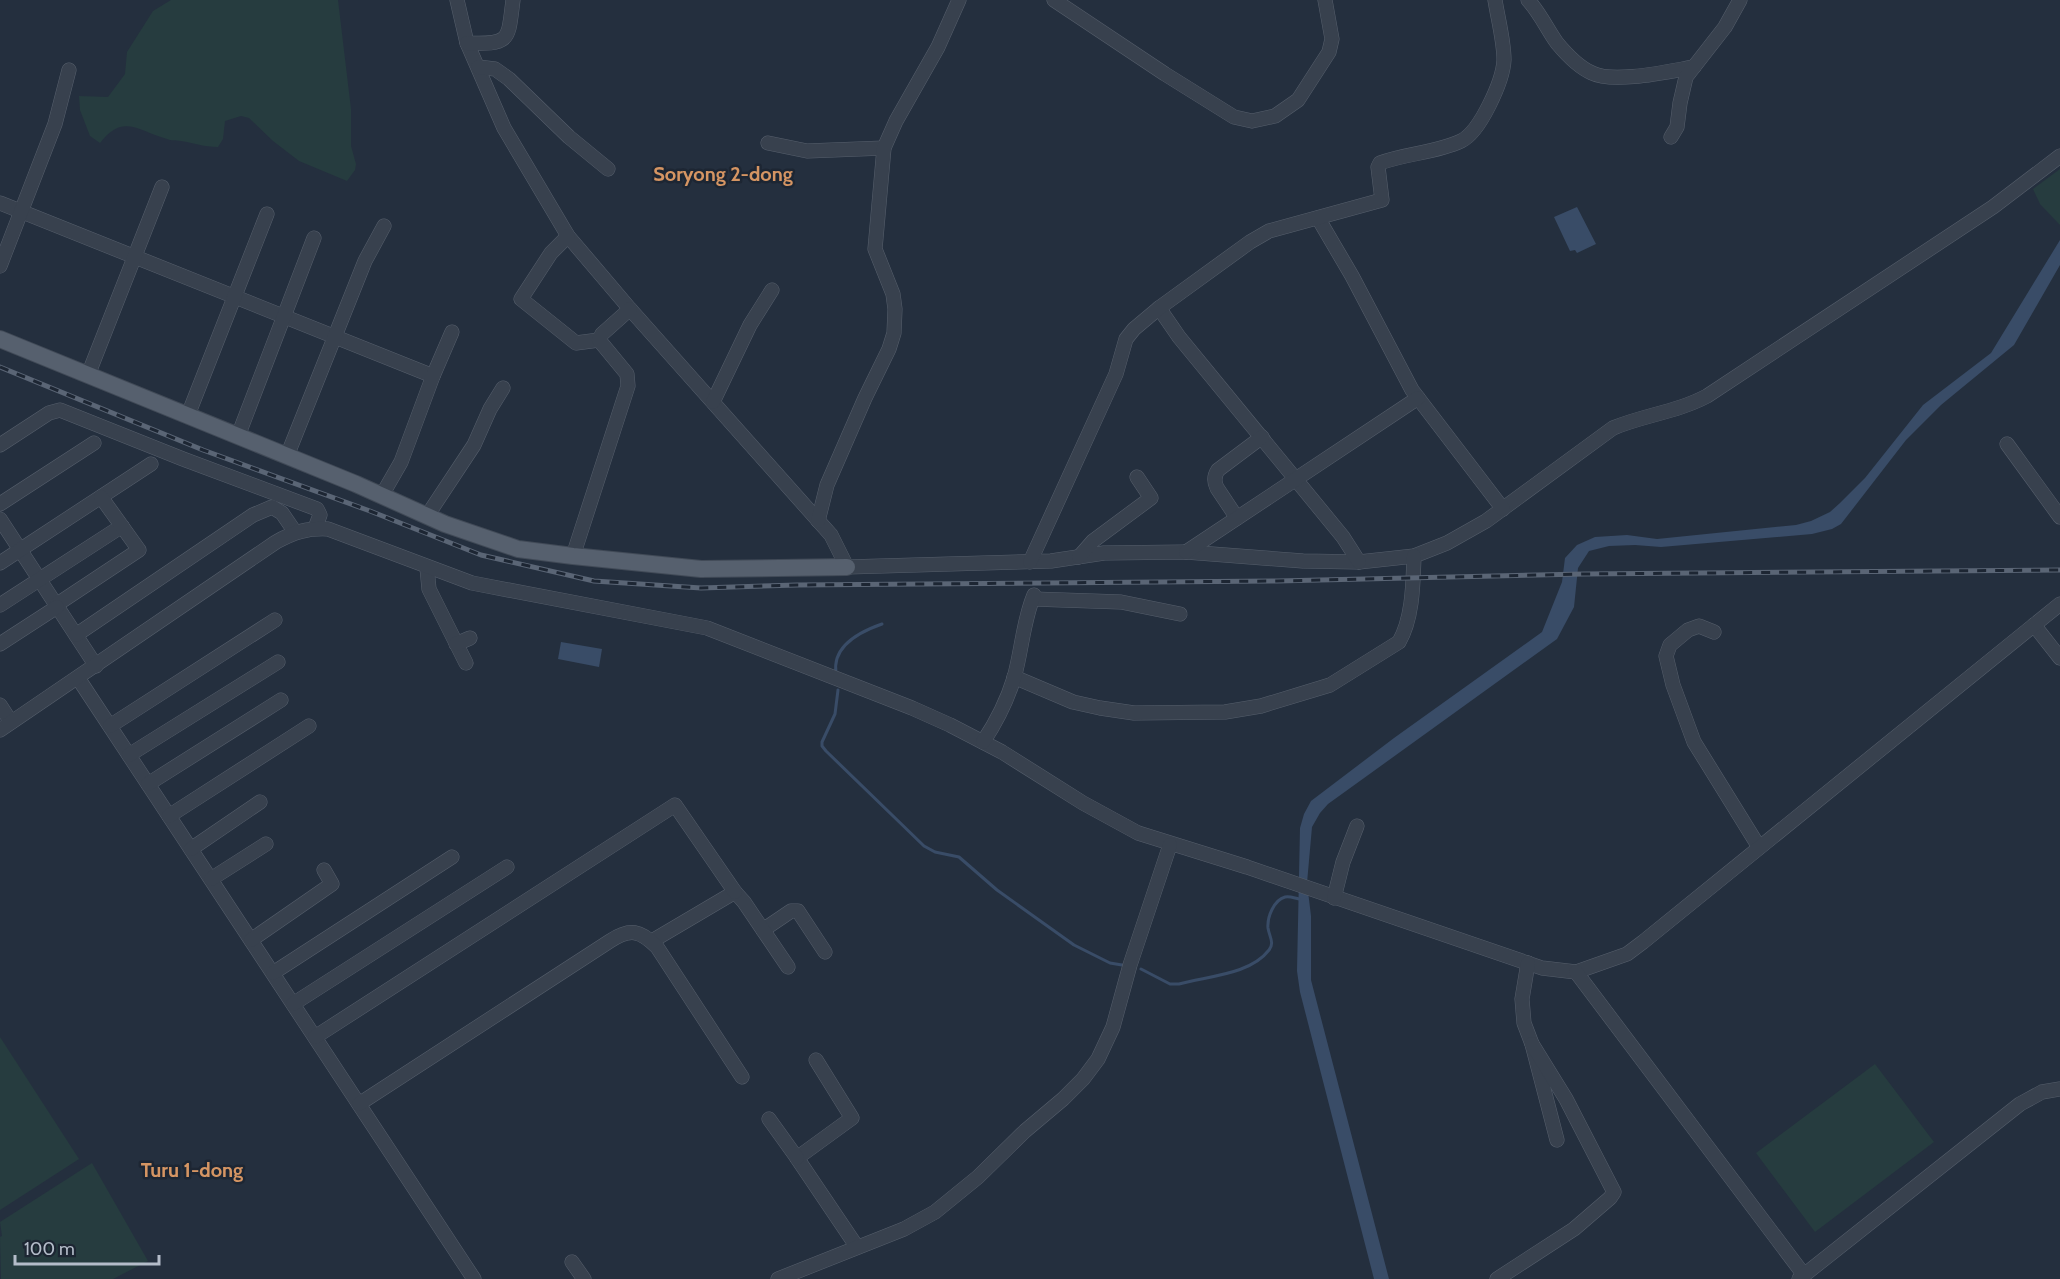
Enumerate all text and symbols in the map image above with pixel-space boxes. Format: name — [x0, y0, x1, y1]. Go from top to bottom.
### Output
district label: Soryong 2-dong — [653, 162, 793, 186]
district label: Turu 1-dong — [141, 1158, 243, 1182]
scale bar — [15, 1228, 159, 1266]
text: 100 m — [24, 1238, 75, 1260]

